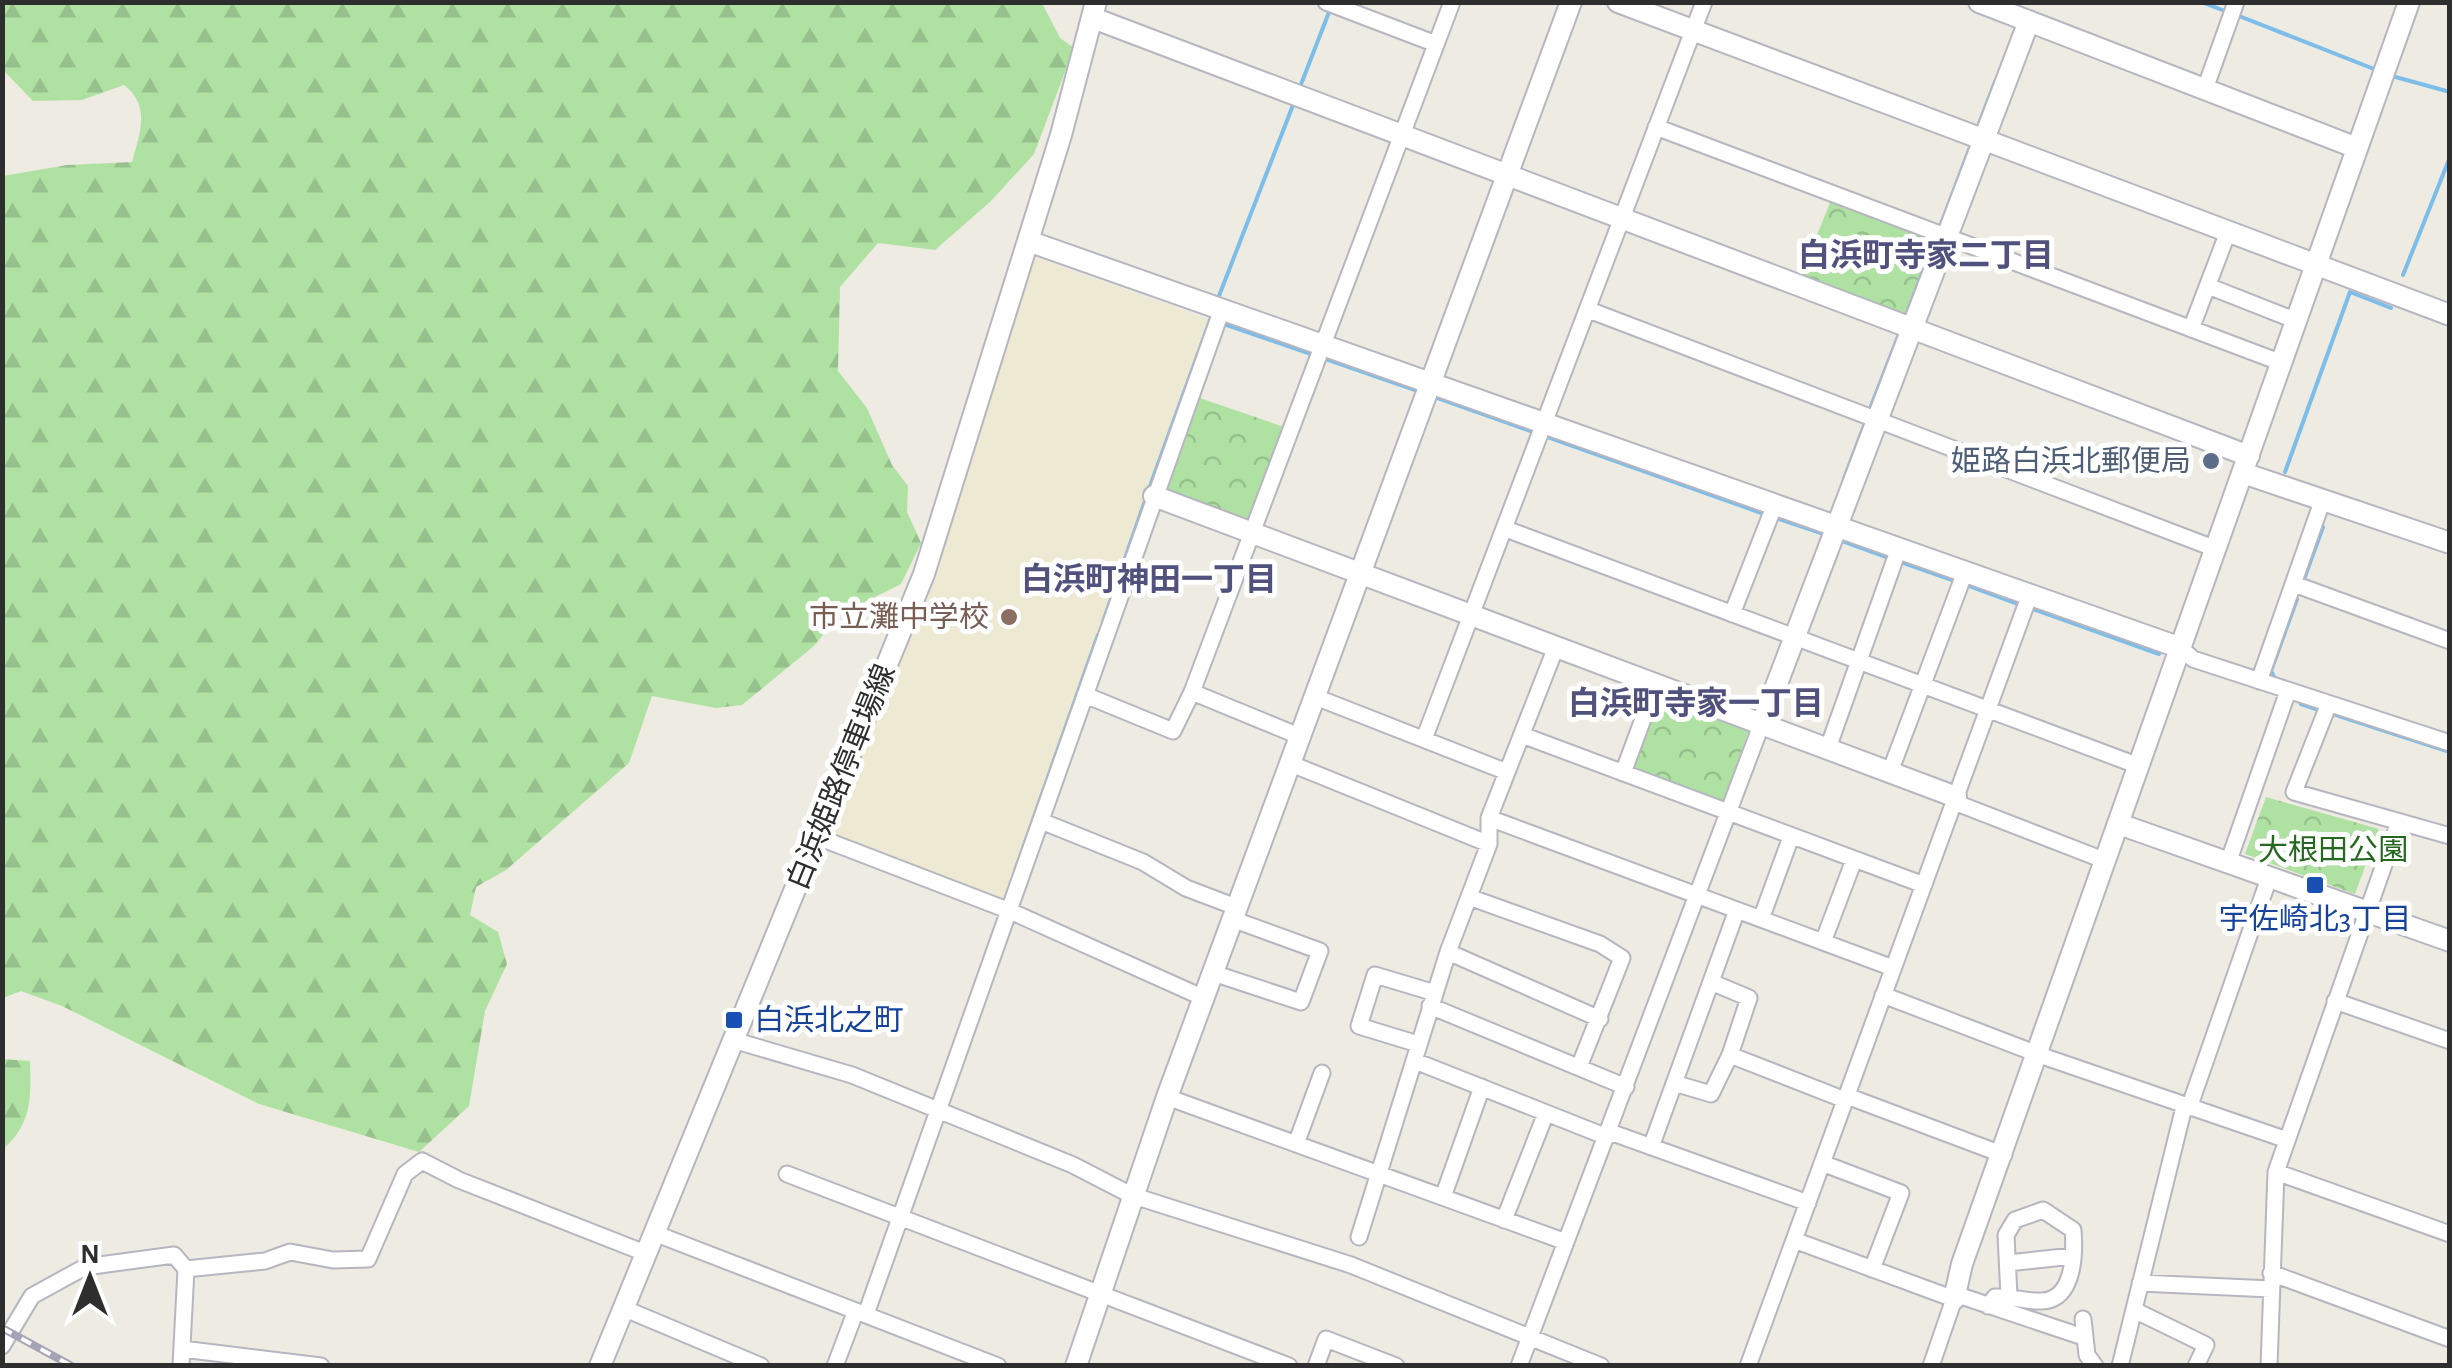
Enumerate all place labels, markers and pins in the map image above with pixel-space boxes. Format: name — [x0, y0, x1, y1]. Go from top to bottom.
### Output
place label: 姫路白浜北郵便局 — [1951, 445, 2191, 477]
marker: 姫路白浜北郵便局 — [2200, 450, 2222, 472]
place label: 市立灘中学校 — [809, 601, 989, 633]
marker: 市立灘中学校 — [998, 606, 1020, 628]
marker: 宇佐崎北3丁目 — [2304, 874, 2326, 896]
place label: 宇佐崎北3丁目 — [2219, 903, 2411, 935]
place label: 白浜北之町 — [754, 1004, 904, 1036]
marker: 白浜北之町 — [723, 1009, 745, 1031]

